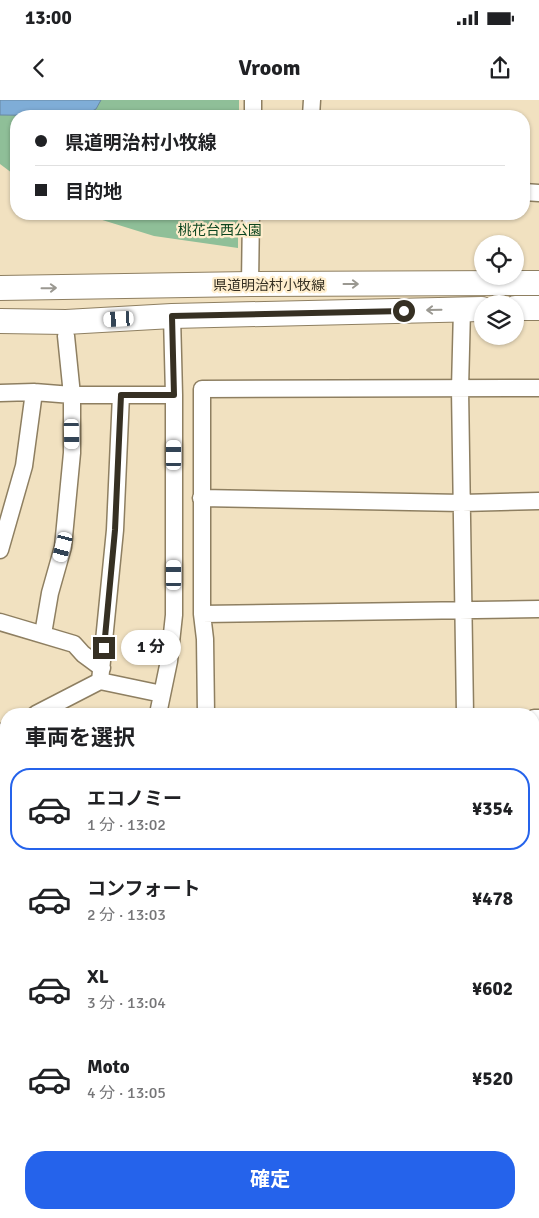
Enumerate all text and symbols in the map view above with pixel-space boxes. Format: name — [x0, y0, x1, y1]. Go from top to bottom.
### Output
text: 13:00 — [25, 6, 72, 30]
icon: back — [25, 54, 53, 82]
text: Vroom — [239, 54, 301, 81]
icon: share — [486, 54, 514, 82]
text: 県道明治村小牧線 — [65, 131, 217, 155]
text: 目的地 — [65, 180, 122, 204]
park label: 桃花台西公園 — [178, 222, 262, 239]
map controls — [474, 235, 524, 345]
button: locate — [474, 235, 524, 285]
street label: 県道明治村小牧線 — [213, 277, 325, 294]
one-way arrow — [342, 279, 359, 289]
one-way arrow — [40, 283, 56, 292]
button: layers — [474, 295, 524, 345]
route start — [393, 300, 415, 322]
one-way arrow — [426, 305, 442, 315]
car — [103, 311, 134, 327]
car — [64, 419, 79, 449]
car — [166, 440, 181, 470]
car — [51, 531, 74, 563]
car — [166, 560, 181, 590]
callout: 1 分 — [122, 630, 182, 666]
route end — [93, 637, 115, 659]
text: 1 分 — [137, 637, 165, 657]
text: 車両を選択 — [25, 724, 135, 751]
icon: car — [27, 787, 72, 832]
text: エコノミー — [87, 787, 182, 811]
text: ¥354 — [472, 797, 513, 821]
text: 1 分 · 13:02 — [87, 815, 166, 835]
icon: car — [27, 877, 72, 922]
text: コンフォート — [87, 877, 200, 901]
text: ¥478 — [472, 887, 513, 911]
text: 2 分 · 13:03 — [87, 905, 166, 925]
text: XL — [87, 965, 109, 989]
icon: car — [27, 967, 72, 1012]
text: ¥602 — [472, 977, 513, 1001]
text: 3 分 · 13:04 — [87, 993, 166, 1013]
text: Moto — [87, 1055, 130, 1079]
icon: car — [27, 1057, 72, 1102]
text: ¥520 — [472, 1067, 513, 1091]
text: 4 分 · 13:05 — [87, 1083, 166, 1103]
button: 確定 — [25, 1151, 515, 1209]

